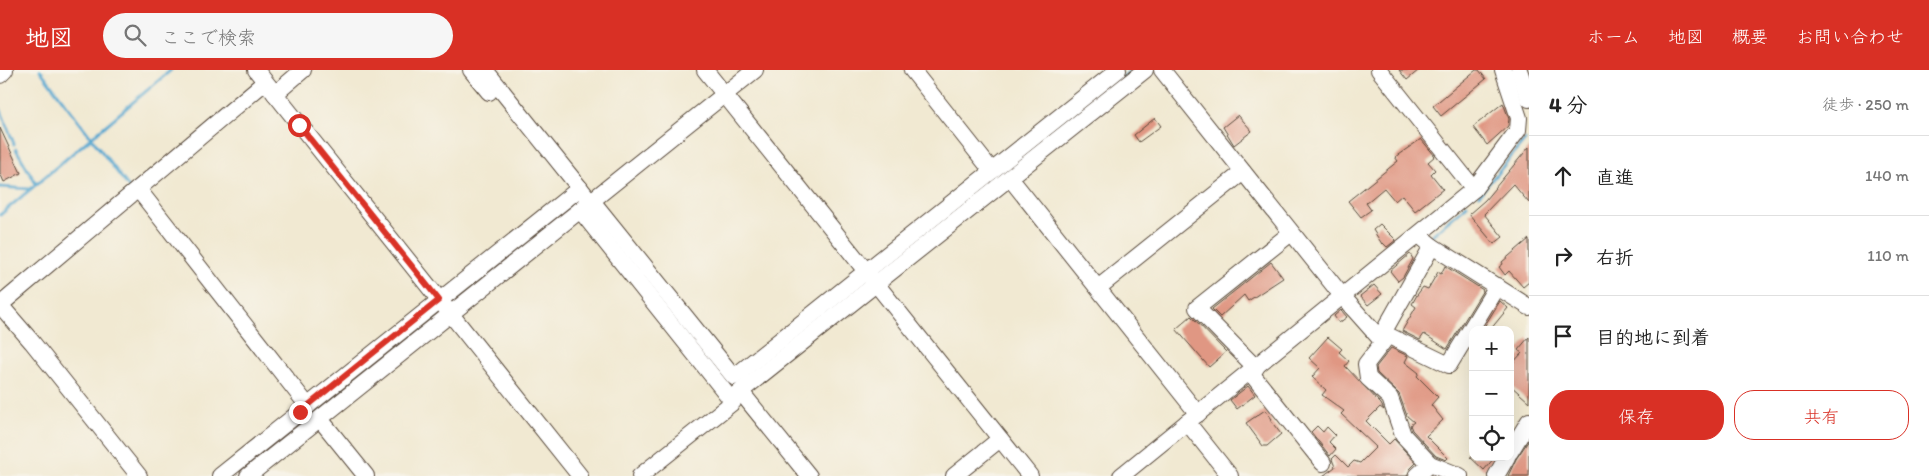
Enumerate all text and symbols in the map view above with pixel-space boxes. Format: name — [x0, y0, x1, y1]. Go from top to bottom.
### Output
search box — [103, 13, 453, 58]
icon: search — [121, 21, 149, 49]
text: 地図 — [25, 23, 73, 52]
text: ここで検索 — [161, 26, 256, 49]
text: ホーム — [1587, 26, 1640, 48]
text: 地図 — [1668, 26, 1704, 48]
text: 概要 — [1732, 26, 1768, 48]
text: お問い合わせ — [1796, 26, 1904, 48]
text: 4 分 — [1549, 92, 1587, 117]
text: 徒歩 · 250 m — [1822, 95, 1909, 114]
route start — [288, 114, 311, 137]
icon: ahead — [1549, 162, 1577, 190]
text: 直進 — [1596, 166, 1634, 189]
text: 140 m — [1865, 166, 1909, 185]
icon: right — [1549, 242, 1577, 270]
text: 右折 — [1596, 246, 1634, 269]
text: 110 m — [1867, 246, 1909, 265]
icon: arrive — [1549, 322, 1577, 350]
map controls — [1469, 326, 1514, 461]
button: + — [1469, 326, 1514, 371]
text: 目的地に到着 — [1596, 326, 1710, 349]
button: − — [1469, 371, 1514, 416]
button: 保存 — [1549, 390, 1724, 440]
button: 共有 — [1734, 390, 1909, 440]
route end — [289, 401, 312, 424]
button: locate — [1469, 416, 1514, 461]

